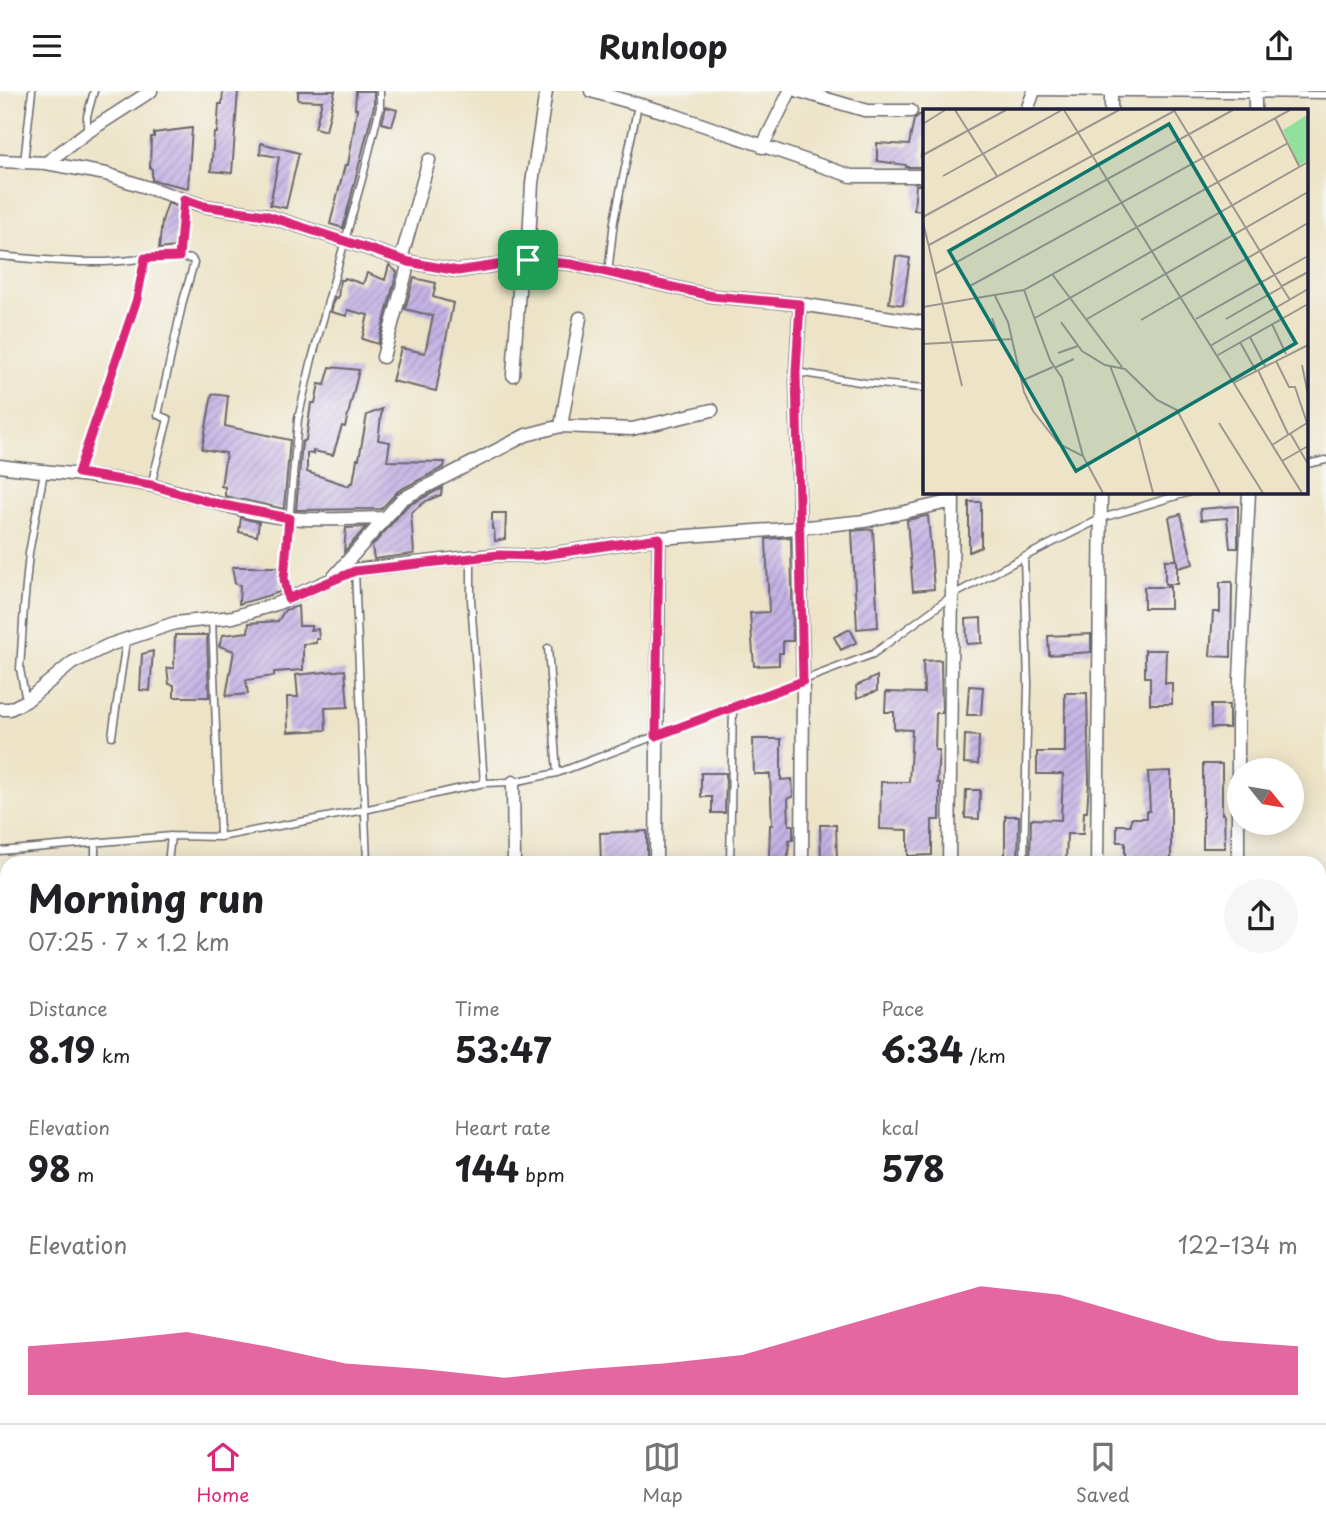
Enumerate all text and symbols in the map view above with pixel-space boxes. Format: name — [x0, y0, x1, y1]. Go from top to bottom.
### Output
text: Runloop — [598, 22, 728, 70]
icon: menu — [28, 27, 66, 65]
icon: share — [1260, 27, 1298, 65]
inset map — [923, 109, 1308, 493]
pin — [498, 230, 558, 290]
icon: arrive — [509, 241, 547, 279]
north arrow — [1227, 758, 1304, 835]
map controls — [1227, 758, 1304, 835]
text: Morning run — [28, 869, 264, 926]
button: share — [1224, 879, 1298, 953]
text: 07:25 · 7 × 1.2 km — [28, 924, 230, 959]
text: Distance — [28, 994, 108, 1022]
text: Time — [455, 994, 500, 1022]
text: Pace — [881, 994, 924, 1022]
text: 8.19 — [28, 1022, 96, 1075]
text: 53:47 — [455, 1022, 551, 1075]
text: 6:34 — [881, 1022, 963, 1075]
text: km — [96, 1041, 130, 1069]
text: /km — [963, 1041, 1006, 1069]
text: Elevation — [28, 1113, 110, 1141]
text: Heart rate — [455, 1113, 551, 1141]
text: kcal — [881, 1113, 919, 1141]
text: 98 — [28, 1141, 71, 1194]
text: 144 — [455, 1141, 519, 1194]
text: 578 — [881, 1141, 945, 1194]
text: m — [71, 1160, 94, 1188]
text: bpm — [519, 1160, 565, 1188]
text: Elevation — [28, 1227, 127, 1262]
text: 122–134 m — [1178, 1227, 1298, 1262]
tab: Home — [196, 1438, 249, 1508]
tab: Map — [642, 1438, 683, 1508]
tab: Saved — [1076, 1438, 1130, 1508]

